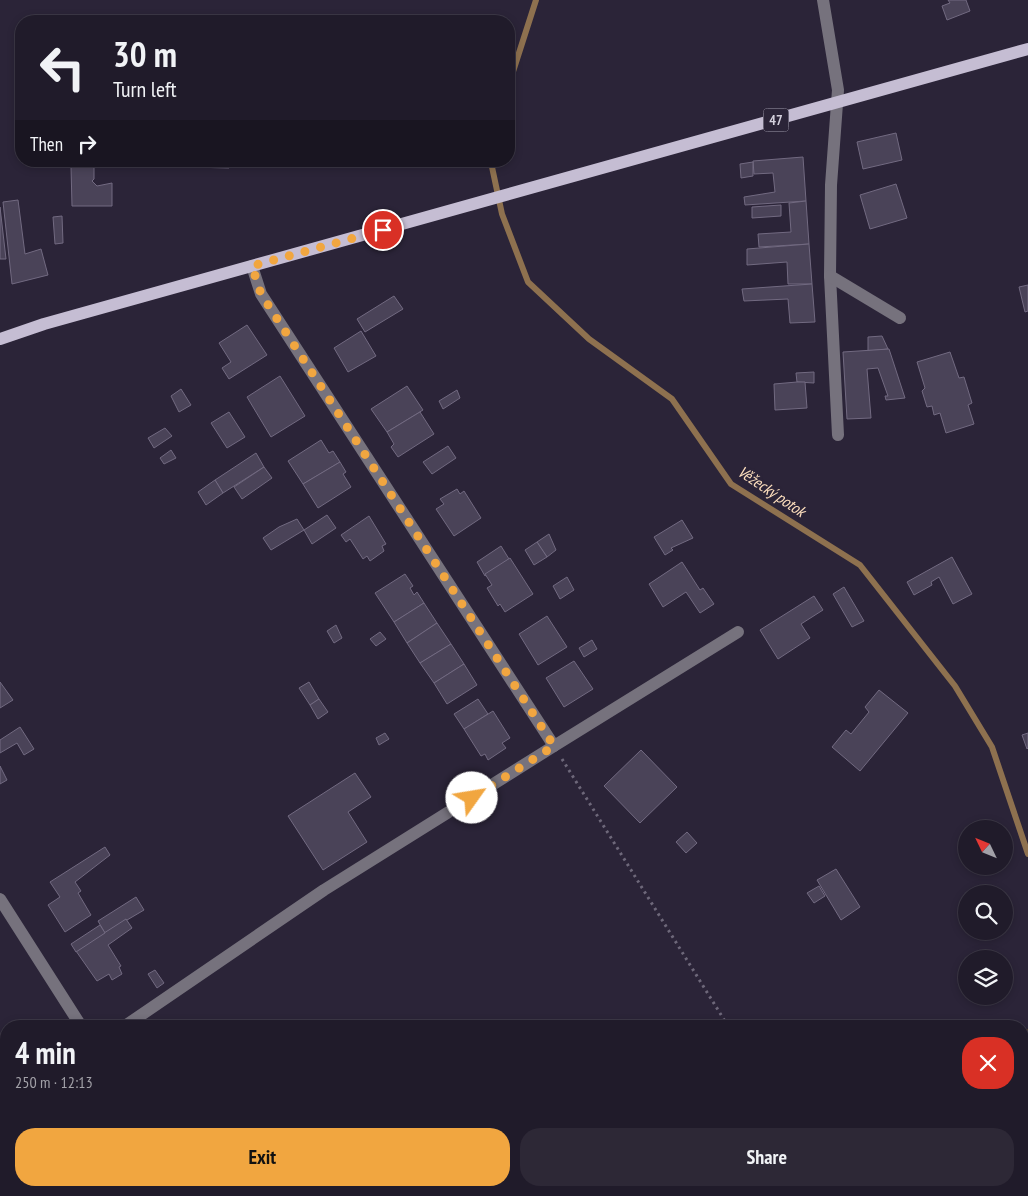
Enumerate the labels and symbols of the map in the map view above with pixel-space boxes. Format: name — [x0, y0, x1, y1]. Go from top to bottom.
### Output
road number: 47 — [764, 108, 788, 132]
pin — [362, 209, 404, 251]
water label: Věžecký potok — [734, 461, 811, 522]
position arrow — [445, 771, 497, 823]
north arrow — [958, 820, 1012, 875]

